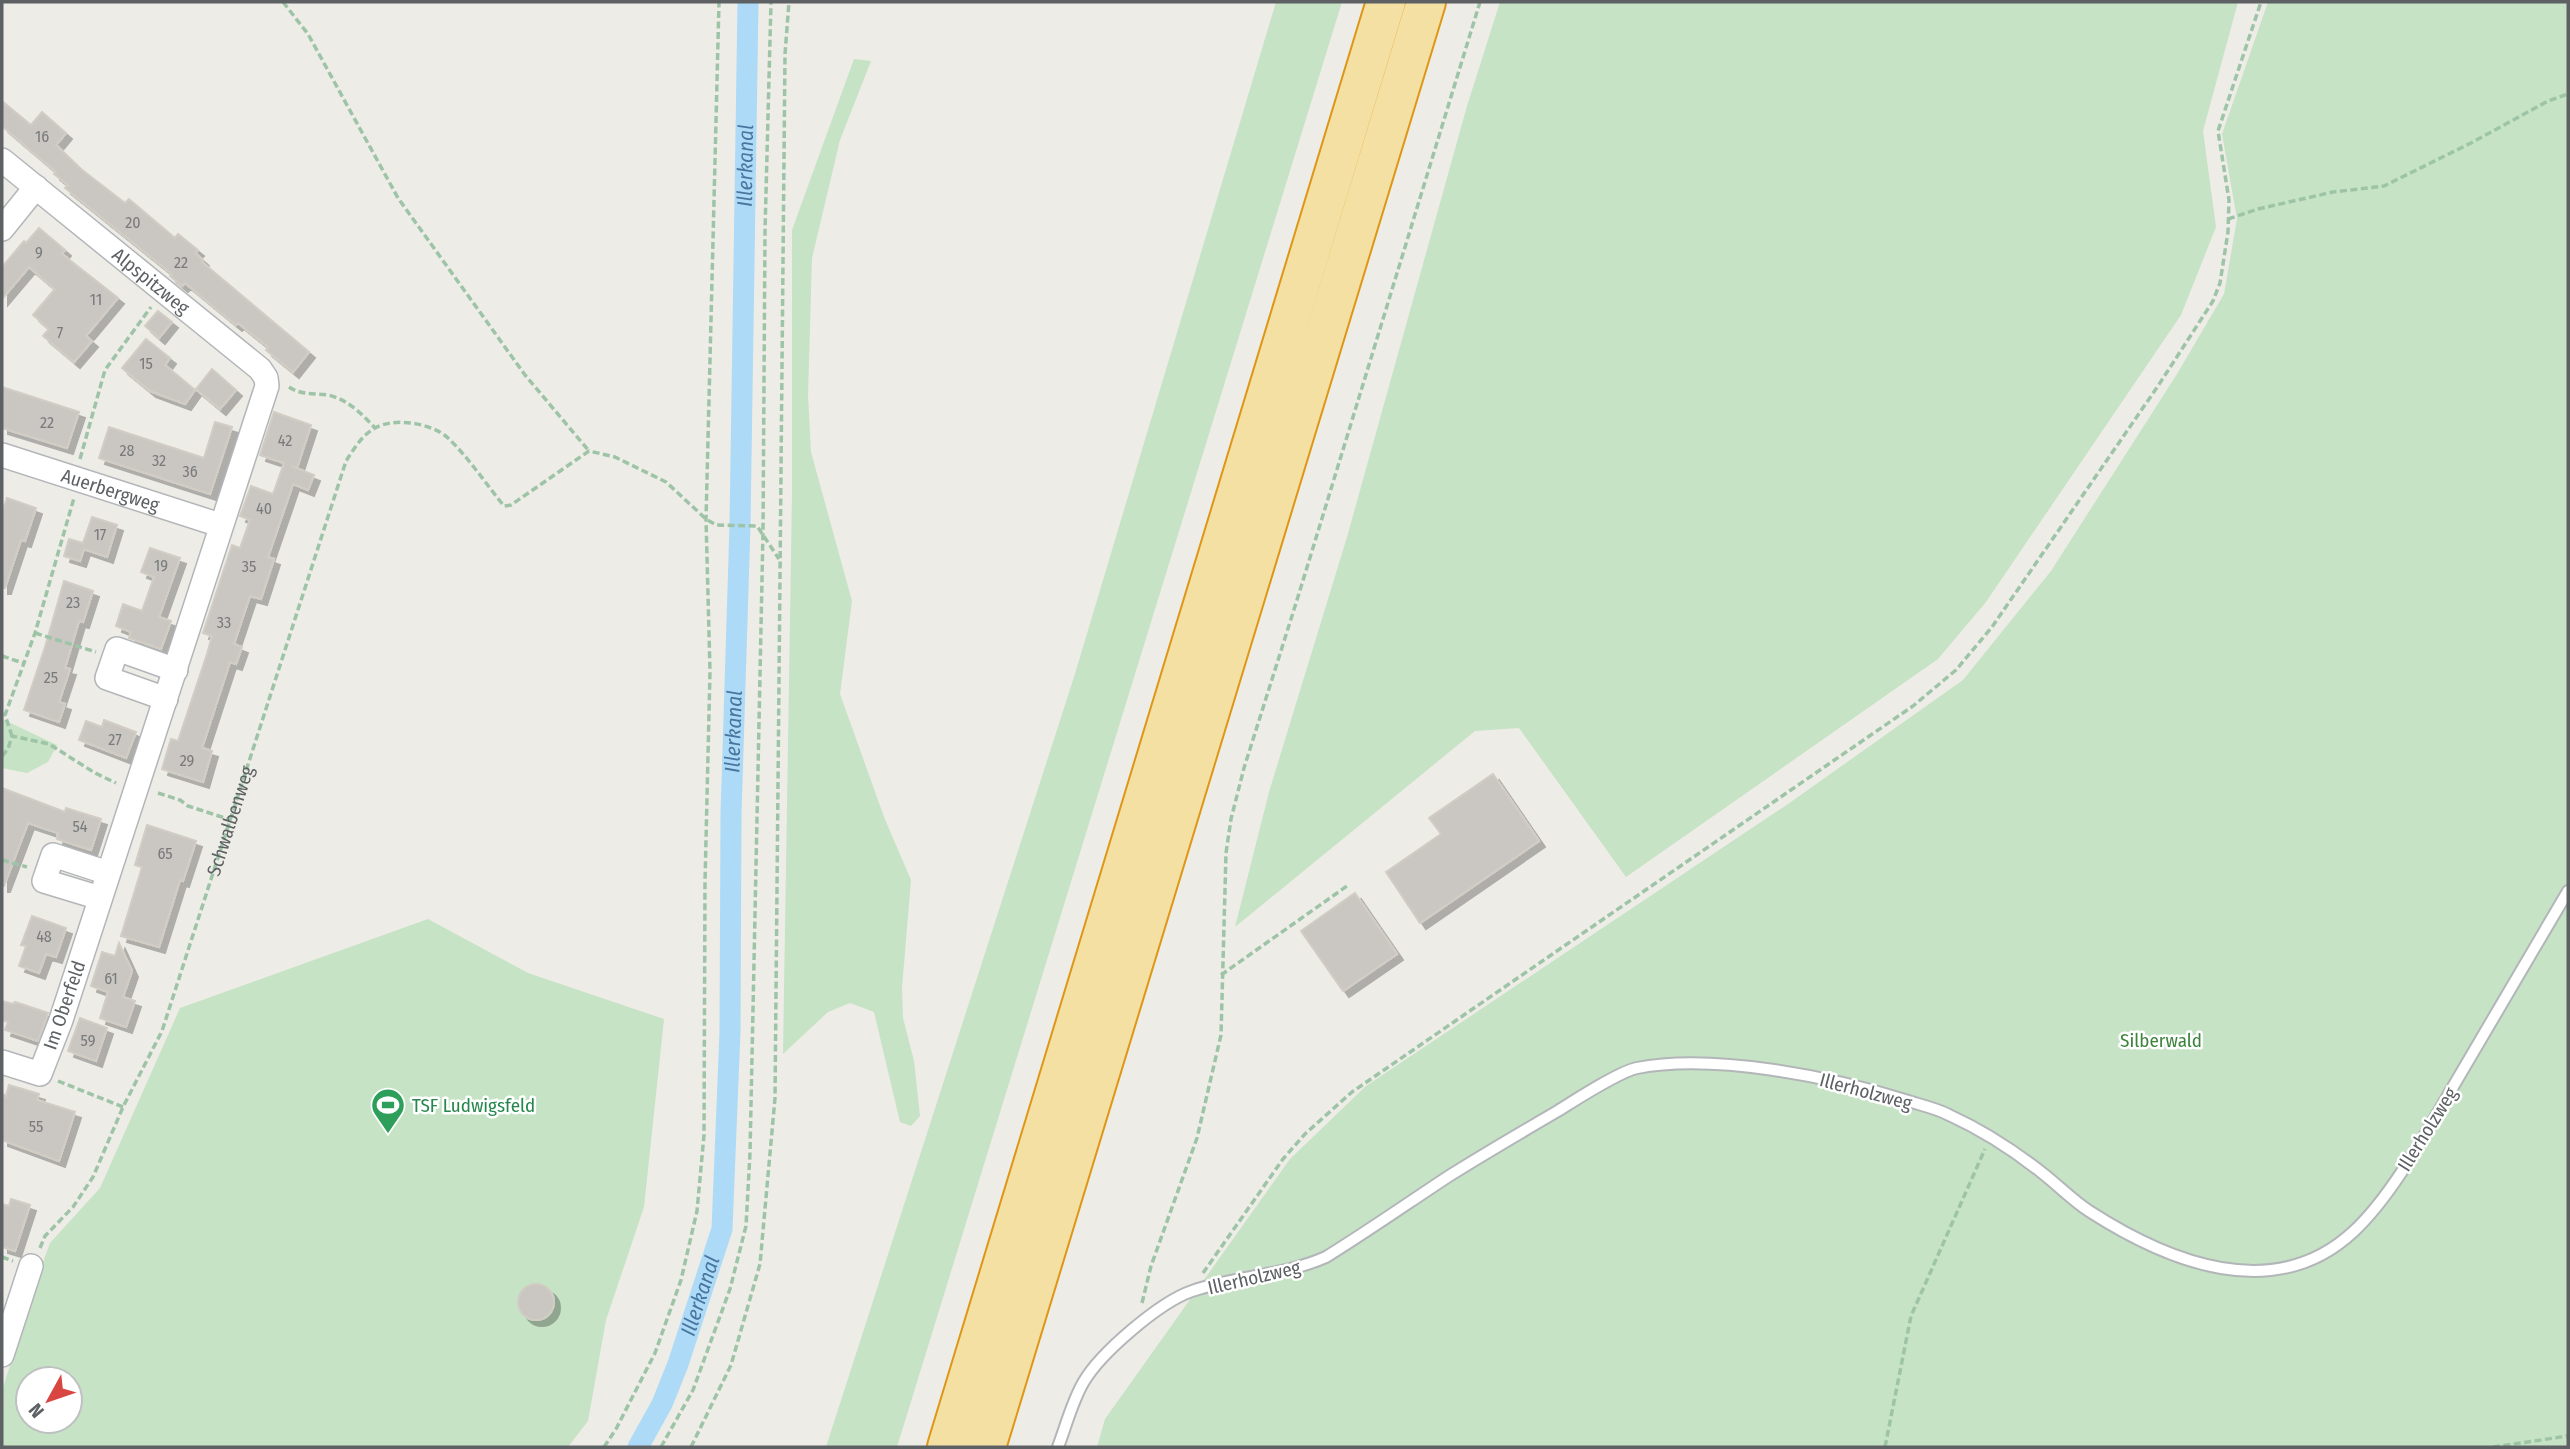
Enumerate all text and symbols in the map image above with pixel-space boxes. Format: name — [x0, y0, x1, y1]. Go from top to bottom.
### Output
water label: Illerkanal — [732, 124, 759, 207]
house number: 16 — [35, 127, 49, 146]
house number: 20 — [125, 213, 141, 232]
house number: 9 — [35, 243, 43, 262]
street label: Alpspitzweg — [108, 243, 194, 319]
house number: 22 — [174, 253, 188, 272]
house number: 11 — [90, 290, 102, 309]
house number: 7 — [57, 323, 64, 342]
house number: 15 — [139, 354, 153, 373]
house number: 22 — [40, 413, 54, 432]
house number: 42 — [278, 431, 292, 450]
house number: 28 — [119, 441, 135, 460]
house number: 32 — [152, 451, 166, 470]
house number: 36 — [182, 462, 198, 481]
street label: Auerbergweg — [59, 464, 162, 517]
house number: 40 — [256, 499, 272, 518]
house number: 17 — [94, 525, 107, 544]
house number: 19 — [154, 556, 168, 575]
house number: 35 — [242, 557, 256, 576]
house number: 23 — [66, 593, 80, 612]
house number: 33 — [217, 613, 231, 632]
house number: 25 — [44, 668, 58, 687]
water label: Illerkanal — [719, 690, 748, 773]
house number: 27 — [108, 730, 122, 749]
house number: 29 — [180, 751, 195, 770]
street label: Schwalbenweg — [202, 763, 259, 879]
house number: 54 — [72, 817, 88, 836]
house number: 65 — [157, 844, 173, 863]
house number: 48 — [36, 927, 52, 946]
street label: Im Oberfeld — [39, 958, 90, 1053]
house number: 61 — [104, 969, 118, 988]
park label: Silberwald — [2120, 1029, 2202, 1052]
house number: 59 — [81, 1031, 96, 1050]
street label: Illerholzweg — [1817, 1068, 1915, 1115]
street label: Illerholzweg — [2393, 1083, 2462, 1175]
sports icon: TSF Ludwigsfeld — [369, 1086, 407, 1135]
place label: TSF Ludwigsfeld — [412, 1094, 535, 1117]
house number: 55 — [29, 1117, 43, 1136]
water label: Illerkanal — [675, 1253, 725, 1339]
street label: Illerholzweg — [1206, 1256, 1303, 1299]
north arrow — [14, 1365, 84, 1435]
text: N — [24, 1399, 49, 1422]

